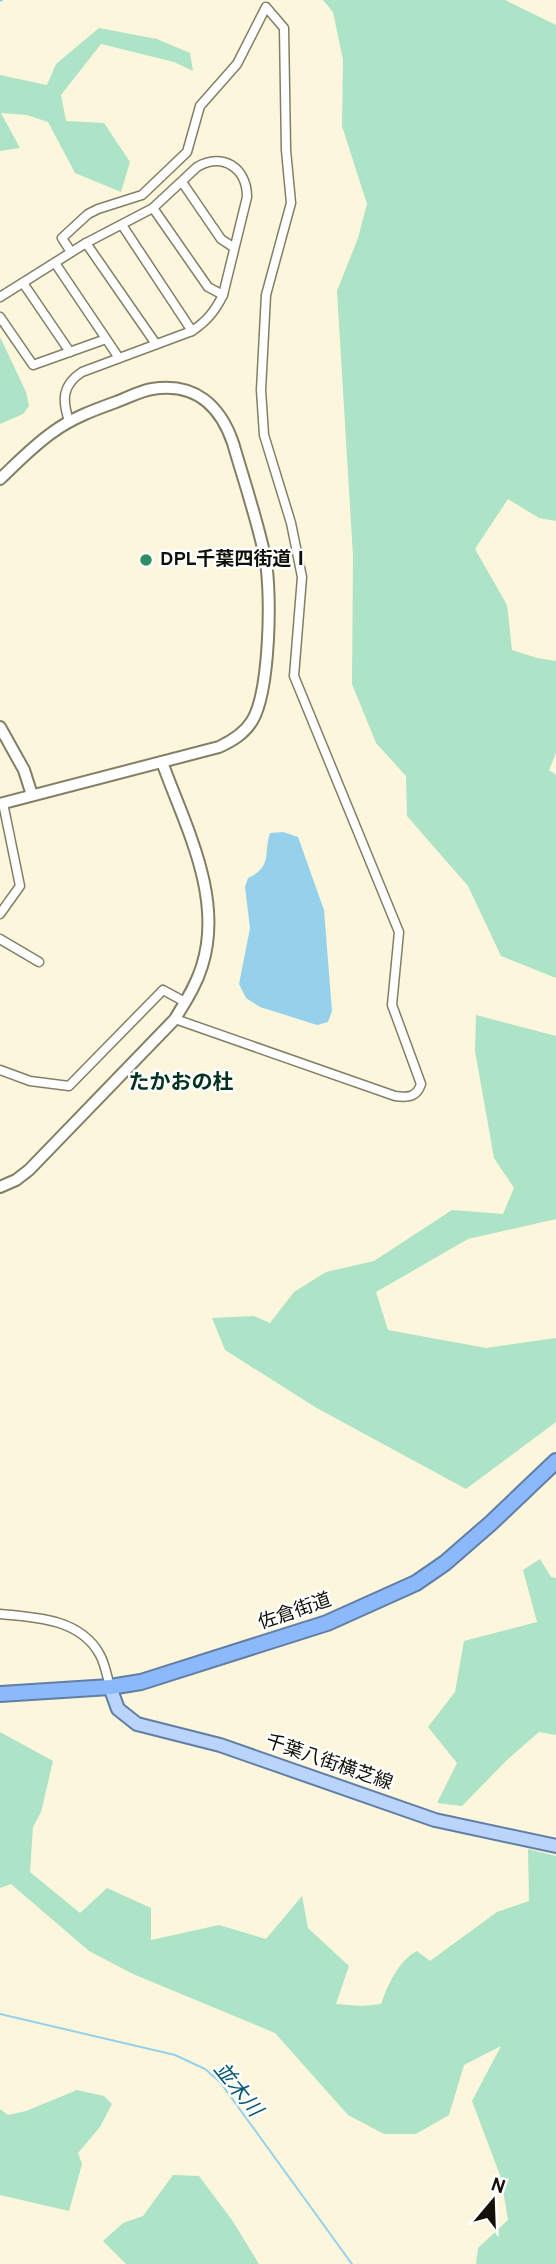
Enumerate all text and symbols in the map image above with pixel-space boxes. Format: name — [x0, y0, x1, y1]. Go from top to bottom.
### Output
place label: DPL千葉四街道Ⅰ — [160, 548, 310, 572]
marker: DPL千葉四街道Ⅰ — [138, 552, 154, 568]
district label: たかおの杜 — [129, 1070, 234, 1097]
street label: 佐倉街道 — [255, 1588, 335, 1636]
street label: 千葉八街横芝線 — [262, 1730, 396, 1796]
water label: 並木川 — [207, 2057, 269, 2125]
north arrow — [458, 2166, 528, 2236]
text: N — [488, 2173, 508, 2200]

